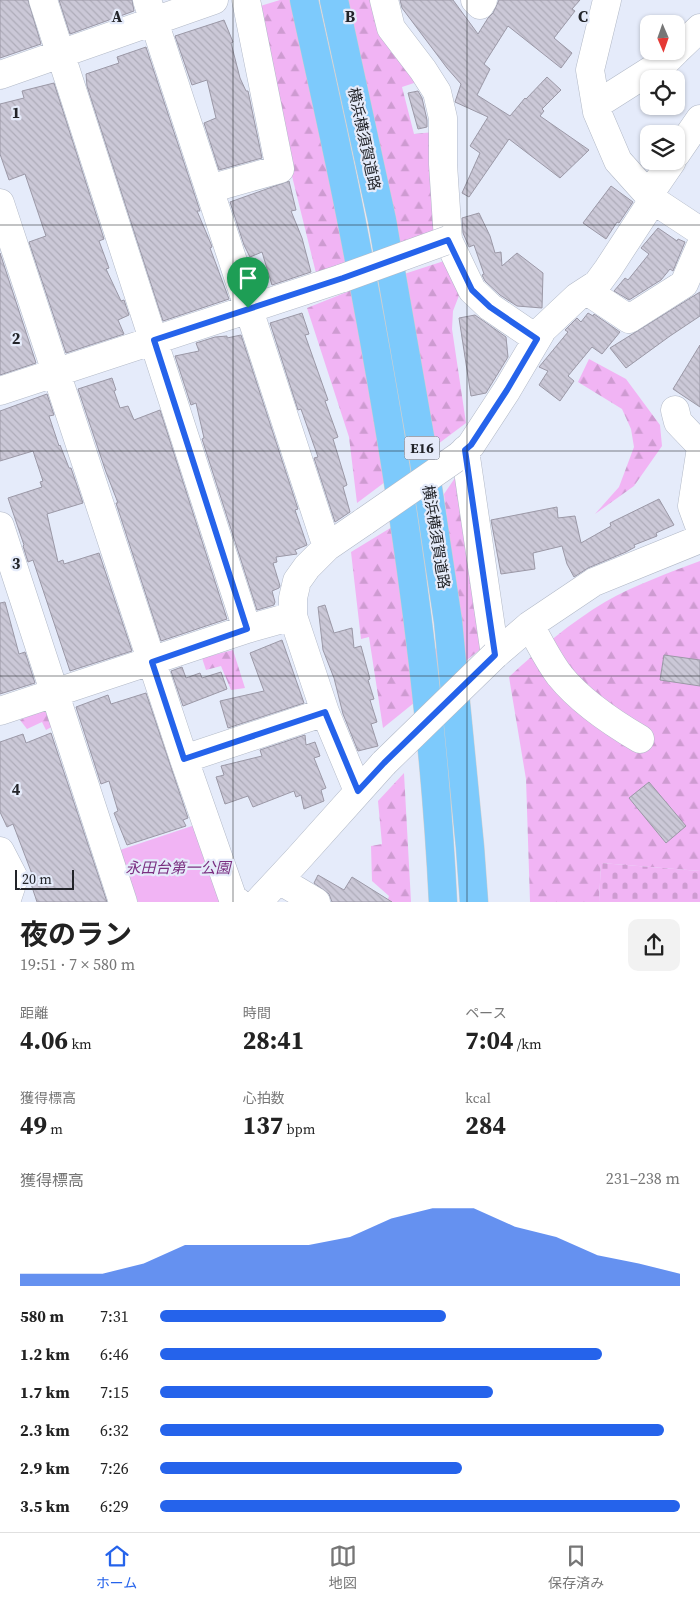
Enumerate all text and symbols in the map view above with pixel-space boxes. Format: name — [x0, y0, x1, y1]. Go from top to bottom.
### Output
text: A — [112, 5, 123, 27]
text: B — [345, 5, 356, 27]
text: C — [578, 5, 588, 27]
north arrow — [640, 15, 685, 60]
map controls — [640, 15, 685, 170]
button: locate — [640, 70, 685, 115]
street label: 横浜横須賀道路 — [343, 85, 386, 192]
text: 1 — [12, 101, 20, 123]
button: layers — [640, 125, 685, 170]
pin — [227, 257, 269, 308]
icon: arrive — [234, 264, 262, 292]
text: 2 — [12, 327, 21, 349]
road number: E16 — [404, 436, 440, 459]
street label: 横浜横須賀道路 — [418, 483, 455, 590]
text: 3 — [12, 552, 21, 574]
text: 4 — [12, 778, 21, 800]
park label: 永田台第一公園 — [125, 857, 232, 878]
scale bar — [15, 867, 74, 890]
text: 20 m — [22, 869, 52, 889]
text: 夜のラン — [20, 915, 132, 953]
button: share — [628, 919, 680, 971]
text: 19:51 · 7 × 580 m — [20, 953, 135, 975]
text: 距離 — [20, 1003, 48, 1023]
text: 時間 — [243, 1003, 271, 1023]
text: ペース — [465, 1003, 507, 1023]
text: 4.06 — [20, 1023, 68, 1057]
text: 28:41 — [243, 1023, 304, 1057]
text: 7:04 — [465, 1023, 513, 1057]
text: km — [68, 1034, 92, 1054]
text: /km — [513, 1034, 542, 1054]
text: 獲得標高 — [20, 1088, 76, 1108]
text: 心拍数 — [243, 1088, 285, 1108]
text: kcal — [465, 1088, 491, 1108]
text: 49 — [20, 1108, 47, 1142]
text: 137 — [243, 1108, 283, 1142]
text: 284 — [465, 1108, 506, 1142]
text: m — [47, 1119, 63, 1139]
text: bpm — [283, 1119, 315, 1139]
text: 231–238 m — [606, 1167, 680, 1189]
text: 獲得標高 — [20, 1169, 84, 1191]
text: 580 m — [20, 1305, 64, 1327]
text: 7:31 — [100, 1305, 129, 1327]
text: 1.2 km — [20, 1343, 70, 1365]
text: 6:46 — [100, 1343, 129, 1365]
text: 1.7 km — [20, 1381, 70, 1403]
text: 7:15 — [100, 1381, 129, 1403]
text: 2.3 km — [20, 1419, 70, 1441]
text: 6:32 — [100, 1419, 129, 1441]
text: 2.9 km — [20, 1457, 70, 1479]
text: 7:26 — [100, 1457, 129, 1479]
text: 3.5 km — [20, 1495, 70, 1517]
text: 6:29 — [100, 1495, 129, 1517]
tab: ホーム — [96, 1542, 137, 1593]
tab: 地図 — [329, 1542, 357, 1593]
tab: 保存済み — [548, 1542, 604, 1593]

